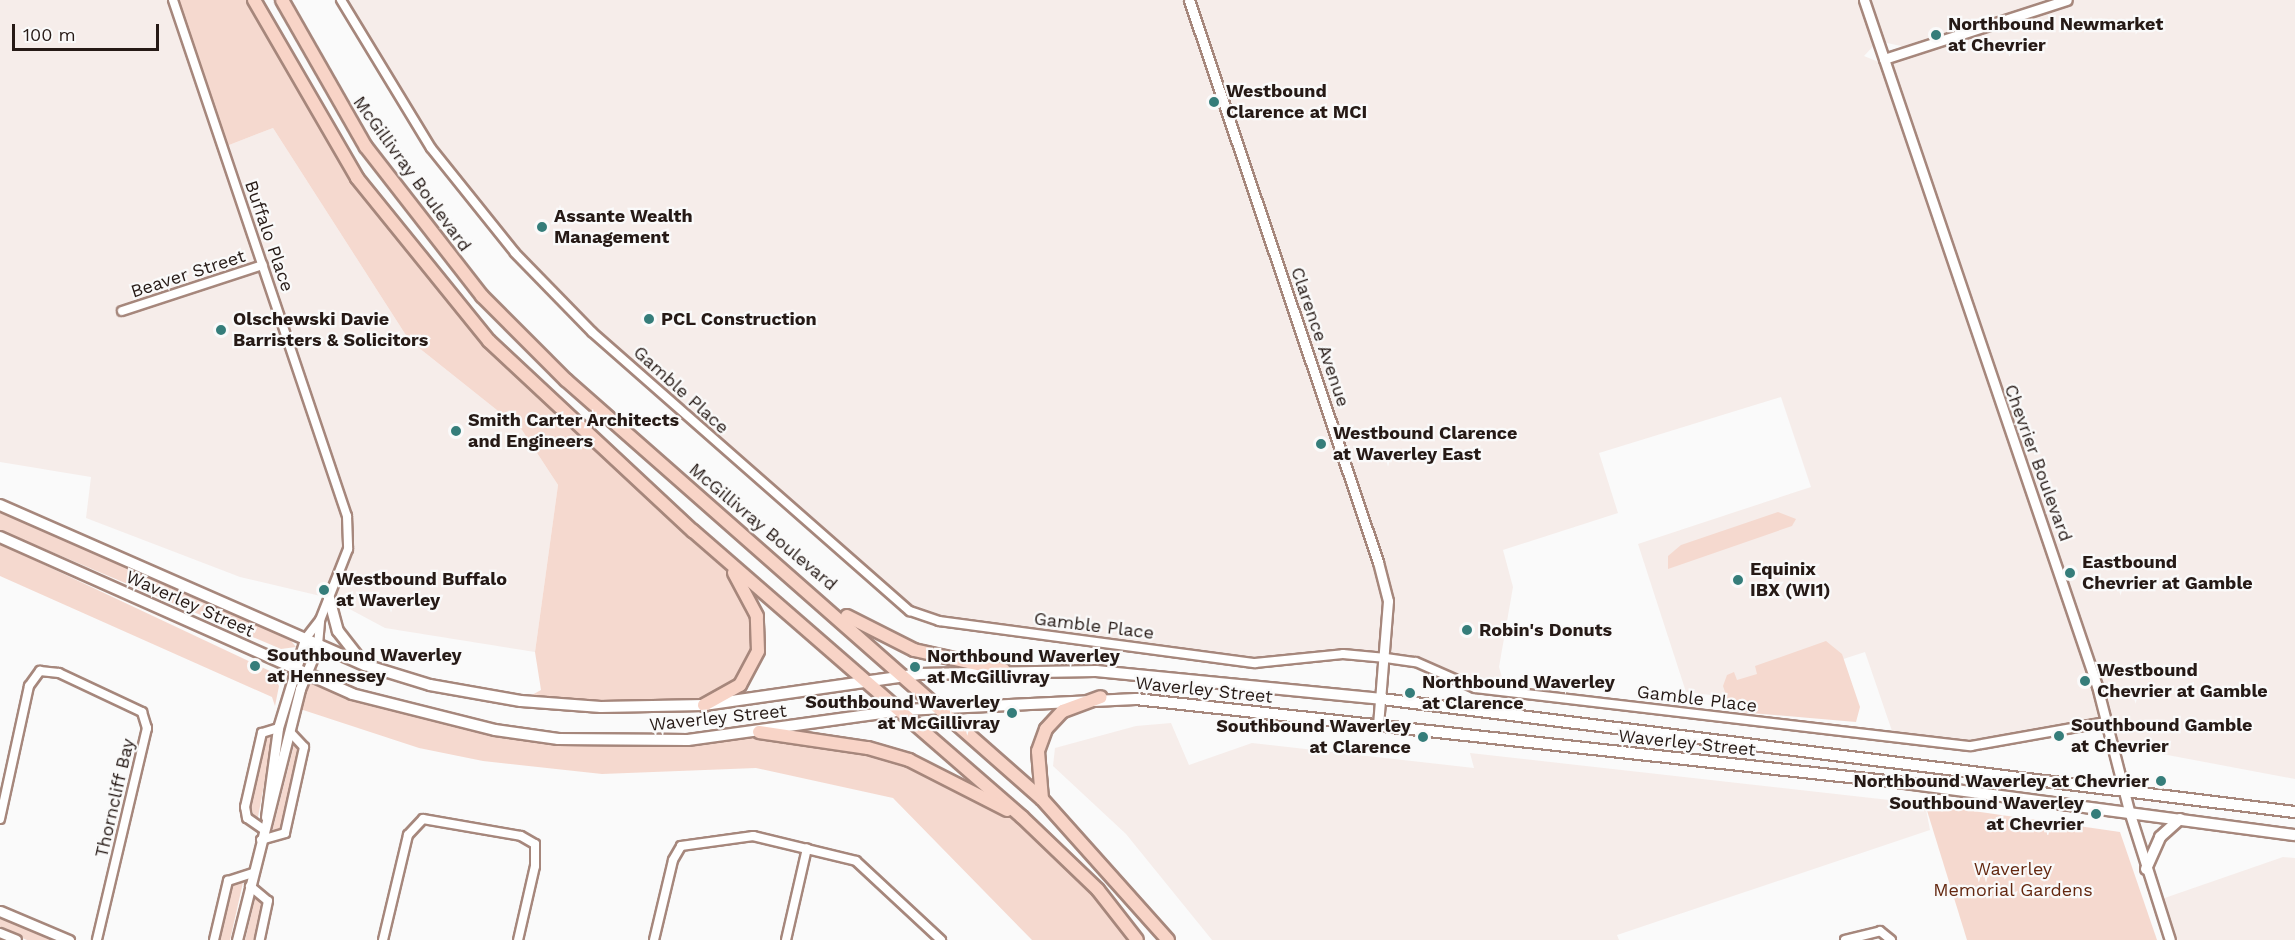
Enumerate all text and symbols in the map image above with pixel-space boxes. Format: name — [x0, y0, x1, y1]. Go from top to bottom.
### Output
scale bar — [15, 12, 162, 50]
place label: Northbound Newmarket at Chevrier — [1948, 14, 2163, 57]
text: 100 m — [23, 24, 76, 45]
marker: Northbound Newmarket at Chevrier — [1929, 28, 1943, 42]
place label: Westbound Clarence at MCI — [1226, 81, 1367, 124]
street label: McGillivray Boulevard — [348, 92, 476, 256]
marker: Westbound Clarence at MCI — [1207, 95, 1221, 109]
street label: Buffalo Place — [240, 178, 298, 294]
place label: Assante Wealth Management — [554, 206, 693, 248]
marker: Assante Wealth Management — [535, 220, 549, 234]
street label: Beaver Street — [128, 245, 248, 303]
street label: Clarence Avenue — [1286, 264, 1354, 410]
place label: PCL Construction — [661, 308, 817, 330]
place label: Olschewski Davie Barristers & Solicitors — [233, 309, 428, 352]
marker: PCL Construction — [642, 312, 656, 326]
marker: Olschewski Davie Barristers & Solicitors — [214, 323, 228, 337]
street label: Gamble Place — [629, 342, 733, 438]
street label: Chevrier Boulevard — [1999, 381, 2077, 545]
place label: Smith Carter Architects and Engineers — [468, 410, 680, 452]
place label: Westbound Clarence at Waverley East — [1333, 423, 1517, 466]
marker: Smith Carter Architects and Engineers — [449, 424, 463, 438]
marker: Westbound Clarence at Waverley East — [1314, 437, 1328, 451]
street label: McGillivray Boulevard — [684, 459, 842, 595]
place label: Eastbound Chevrier at Gamble — [2082, 552, 2253, 594]
place label: Equinix IBX (WI1) — [1750, 559, 1830, 602]
street label: Waverley Street — [122, 566, 258, 642]
marker: Eastbound Chevrier at Gamble — [2063, 566, 2077, 580]
place label: Westbound Buffalo at Waverley — [336, 569, 507, 612]
marker: Equinix IBX (WI1) — [1731, 573, 1745, 587]
marker: Westbound Buffalo at Waverley — [317, 583, 331, 597]
street label: Gamble Place — [1033, 608, 1155, 644]
place label: Robin's Donuts — [1479, 619, 1612, 641]
marker: Robin's Donuts — [1460, 623, 1474, 637]
place label: Southbound Waverley at Hennessey — [267, 645, 462, 688]
place label: Northbound Waverley at McGillivray — [927, 646, 1120, 688]
marker: Southbound Waverley at Hennessey — [248, 659, 262, 673]
marker: Northbound Waverley at McGillivray — [908, 660, 922, 674]
place label: Westbound Chevrier at Gamble — [2097, 660, 2268, 702]
street label: Waverley Street — [1134, 672, 1274, 708]
place label: Northbound Waverley at Clarence — [1422, 672, 1615, 714]
marker: Westbound Chevrier at Gamble — [2078, 674, 2092, 688]
street label: Gamble Place — [1636, 681, 1758, 717]
marker: Northbound Waverley at Clarence — [1403, 686, 1417, 700]
place label: Southbound Waverley at McGillivray — [805, 692, 1000, 734]
street label: Waverley Street — [648, 700, 788, 736]
marker: Southbound Waverley at McGillivray — [1005, 706, 1019, 720]
place label: Southbound Gamble at Chevrier — [2071, 715, 2253, 758]
place label: Southbound Waverley at Clarence — [1216, 716, 1411, 758]
street label: Waverley Street — [1617, 725, 1757, 761]
marker: Southbound Gamble at Chevrier — [2052, 729, 2066, 743]
marker: Southbound Waverley at Clarence — [1416, 730, 1430, 744]
street label: Thorncliff Bay — [91, 736, 139, 860]
place label: Northbound Waverley at Chevrier — [1853, 770, 2149, 792]
marker: Northbound Waverley at Chevrier — [2154, 774, 2168, 788]
place label: Southbound Waverley at Chevrier — [1889, 793, 2084, 836]
marker: Southbound Waverley at Chevrier — [2089, 807, 2103, 821]
park label: Waverley Memorial Gardens — [1933, 859, 2093, 902]

